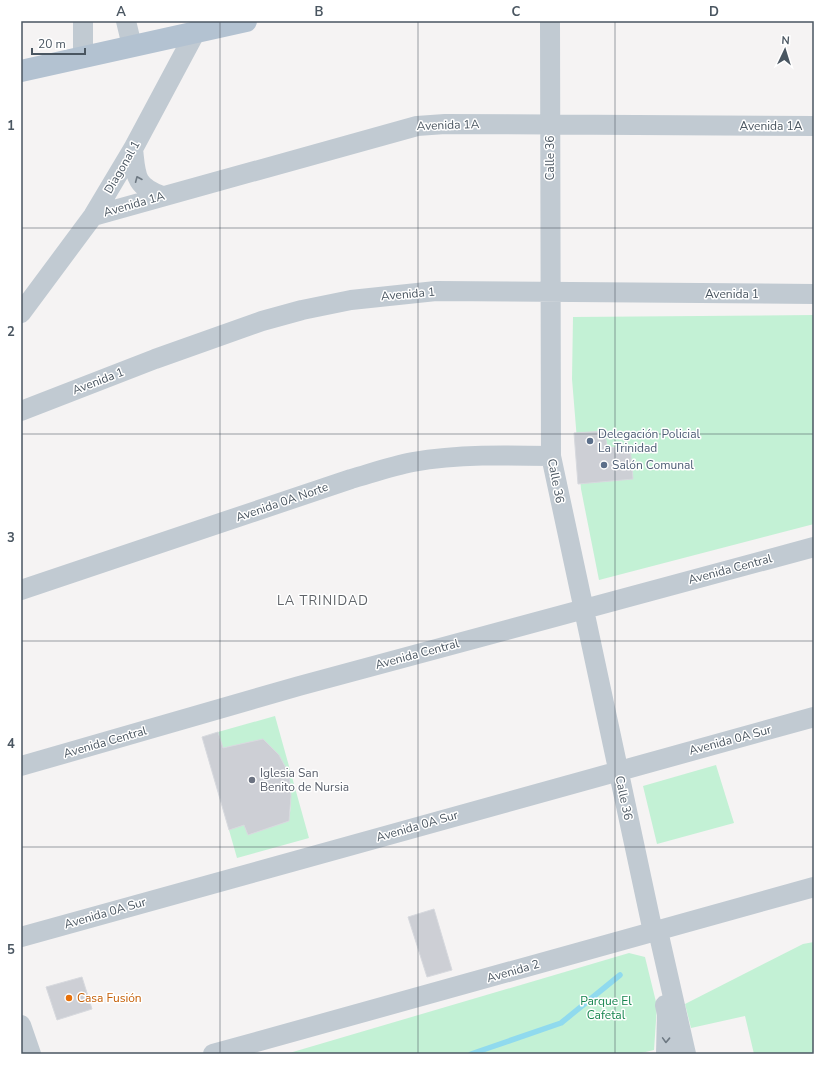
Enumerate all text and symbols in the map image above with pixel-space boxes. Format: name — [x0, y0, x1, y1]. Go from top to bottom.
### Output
text: A — [116, 3, 126, 21]
text: B — [315, 3, 324, 21]
text: C — [512, 3, 521, 21]
text: D — [709, 3, 719, 21]
scale bar — [32, 30, 85, 56]
north arrow — [765, 30, 805, 70]
text: N — [781, 33, 790, 48]
text: 20 m — [38, 36, 66, 52]
street label: Avenida 1A — [416, 116, 480, 134]
text: 1 — [7, 117, 15, 135]
street label: Avenida 1A — [740, 118, 803, 134]
street label: Calle 36 — [542, 135, 558, 181]
street label: Diagonal 1 — [100, 138, 144, 196]
one-way arrow — [135, 175, 143, 182]
street label: Avenida 1A — [102, 188, 167, 220]
street label: Avenida 1 — [380, 284, 436, 304]
street label: Avenida 1 — [705, 286, 759, 302]
text: 2 — [7, 323, 15, 341]
street label: Avenida 1 — [70, 364, 126, 398]
place label: Delegación Policial La Trinidad — [598, 426, 701, 456]
marker: Delegación Policial La Trinidad — [585, 436, 595, 446]
street label: Calle 36 — [544, 457, 568, 505]
place label: Salón Comunal — [612, 457, 694, 473]
marker: Salón Comunal — [599, 460, 609, 470]
street label: Avenida 0A Norte — [234, 479, 330, 525]
text: 3 — [7, 529, 15, 547]
street label: Avenida Central — [686, 550, 774, 588]
district label: LA TRINIDAD — [277, 592, 369, 610]
street label: Avenida Central — [373, 635, 461, 673]
street label: Avenida 0A Sur — [687, 721, 774, 759]
street label: Avenida Central — [61, 722, 149, 762]
text: 4 — [7, 735, 15, 753]
place label: Iglesia San Benito de Nursia — [260, 765, 349, 795]
street label: Calle 36 — [611, 774, 637, 822]
marker: Iglesia San Benito de Nursia — [247, 775, 257, 785]
street label: Avenida 0A Sur — [374, 806, 460, 845]
street label: Avenida 0A Sur — [62, 893, 148, 932]
text: 5 — [7, 941, 15, 959]
street label: Avenida 2 — [485, 956, 541, 986]
place label: Casa Fusión — [77, 990, 142, 1006]
marker: Casa Fusión — [64, 993, 74, 1003]
park label: Parque El Cafetal — [580, 993, 632, 1023]
one-way arrow — [662, 1037, 670, 1043]

